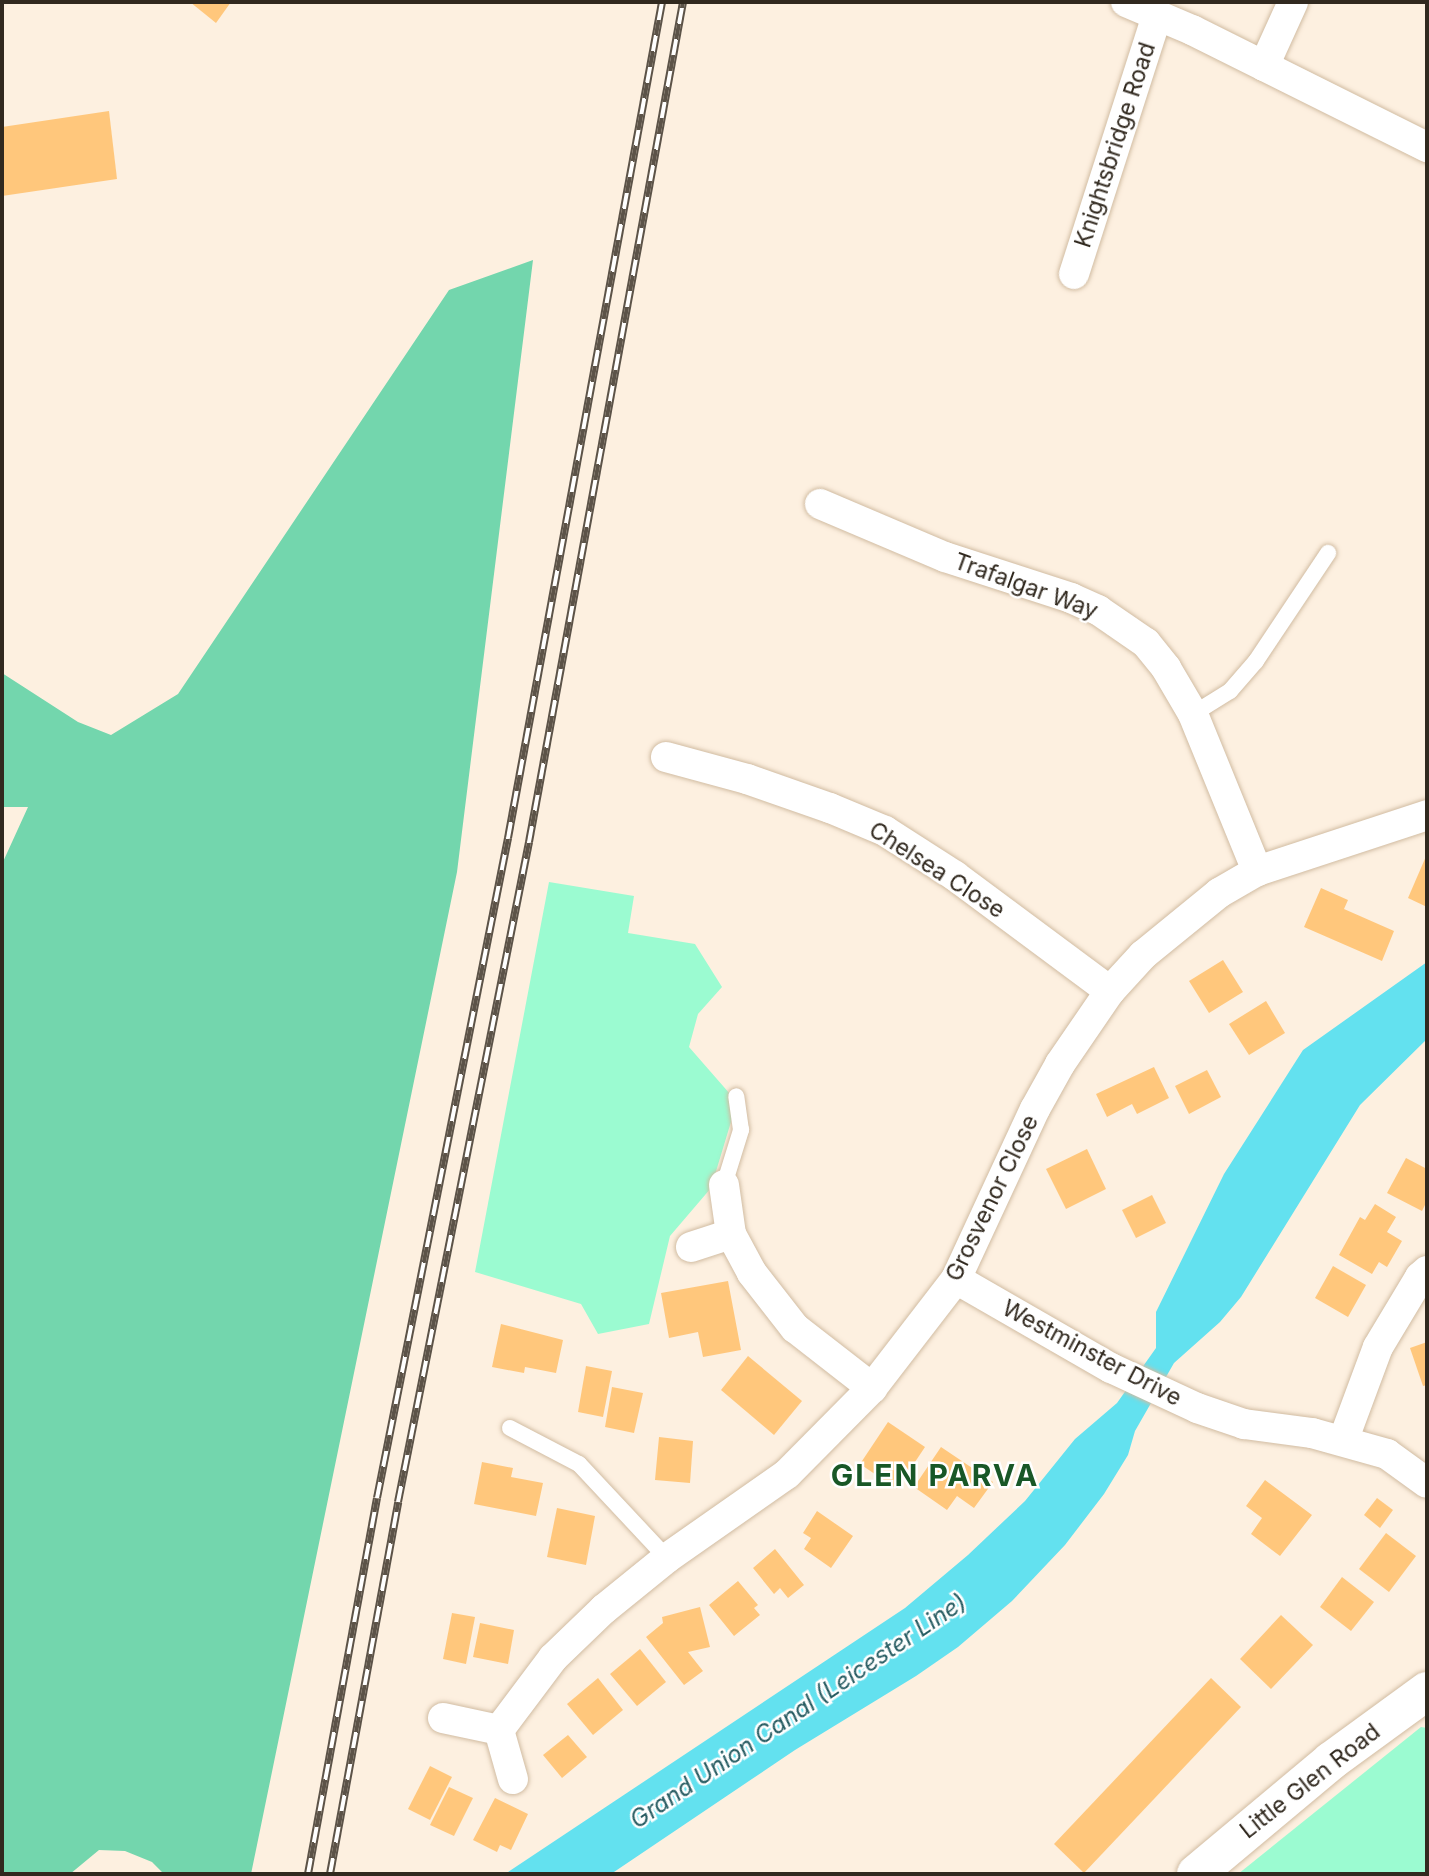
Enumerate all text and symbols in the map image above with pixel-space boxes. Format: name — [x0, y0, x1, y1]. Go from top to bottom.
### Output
street label: Knightsbridge Road — [1069, 39, 1161, 251]
street label: Trafalgar Way — [950, 547, 1102, 625]
street label: Chelsea Close — [864, 816, 1010, 924]
street label: Grosvenor Close — [940, 1110, 1044, 1286]
street label: Westminster Drive — [998, 1294, 1186, 1412]
district label: GLEN PARVA — [832, 1457, 1038, 1493]
water label: Grand Union Canal (Leicester Line) — [624, 1587, 972, 1835]
street label: Little Glen Road — [1234, 1718, 1386, 1844]

